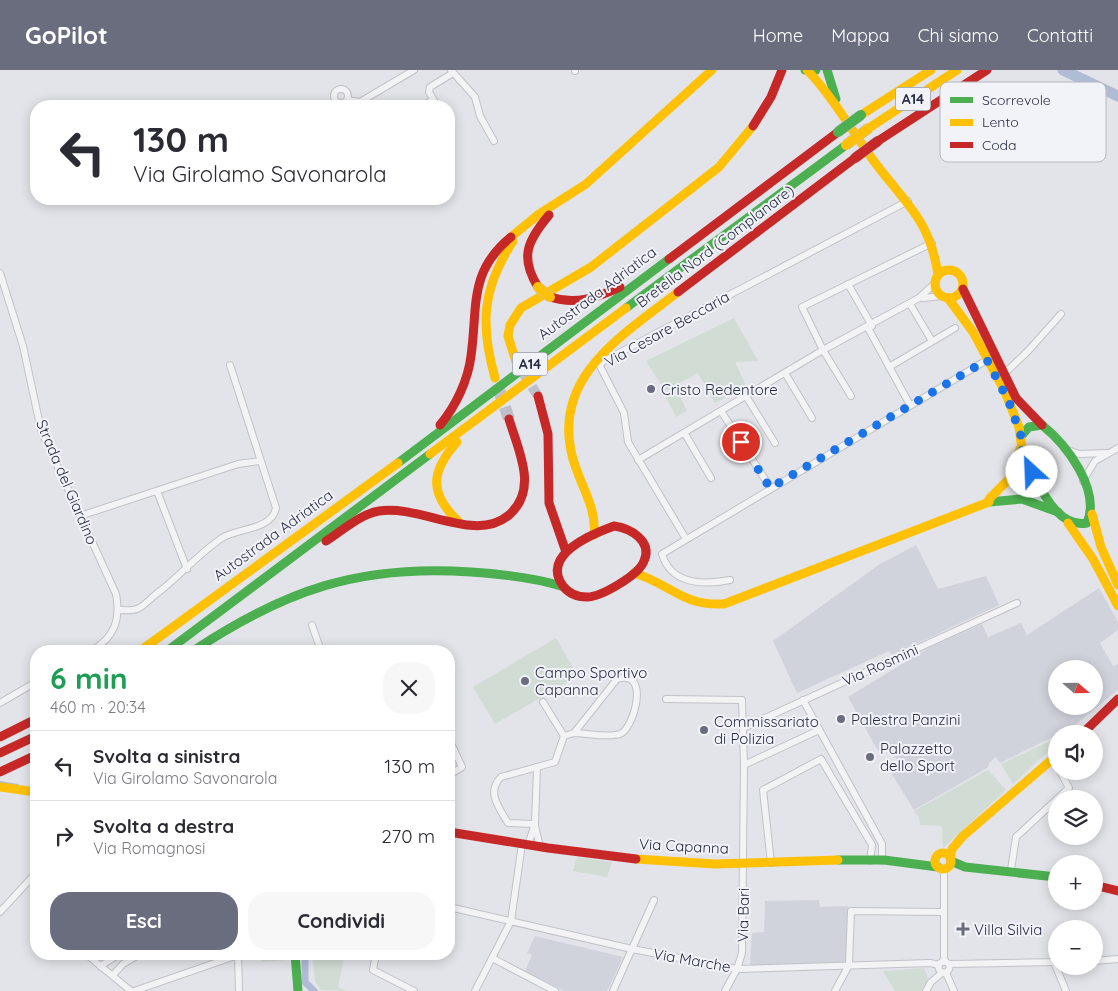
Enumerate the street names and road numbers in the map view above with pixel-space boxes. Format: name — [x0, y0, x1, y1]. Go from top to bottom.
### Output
road number: A14 — [896, 88, 930, 110]
street label: Bretella Nord (Complanare) — [632, 180, 798, 312]
street label: Autostrada Adriatica — [534, 242, 660, 344]
street label: Via Cesare Beccaria — [601, 287, 733, 371]
road number: A14 — [512, 352, 548, 376]
street label: Strada del Giardino — [32, 417, 102, 547]
street label: Autostrada Adriatica — [209, 485, 337, 585]
street label: Via Rosmini — [839, 640, 921, 690]
street label: Via Capanna — [639, 834, 729, 858]
street label: Via Bari — [733, 888, 753, 942]
street label: Via Marche — [652, 944, 732, 976]

